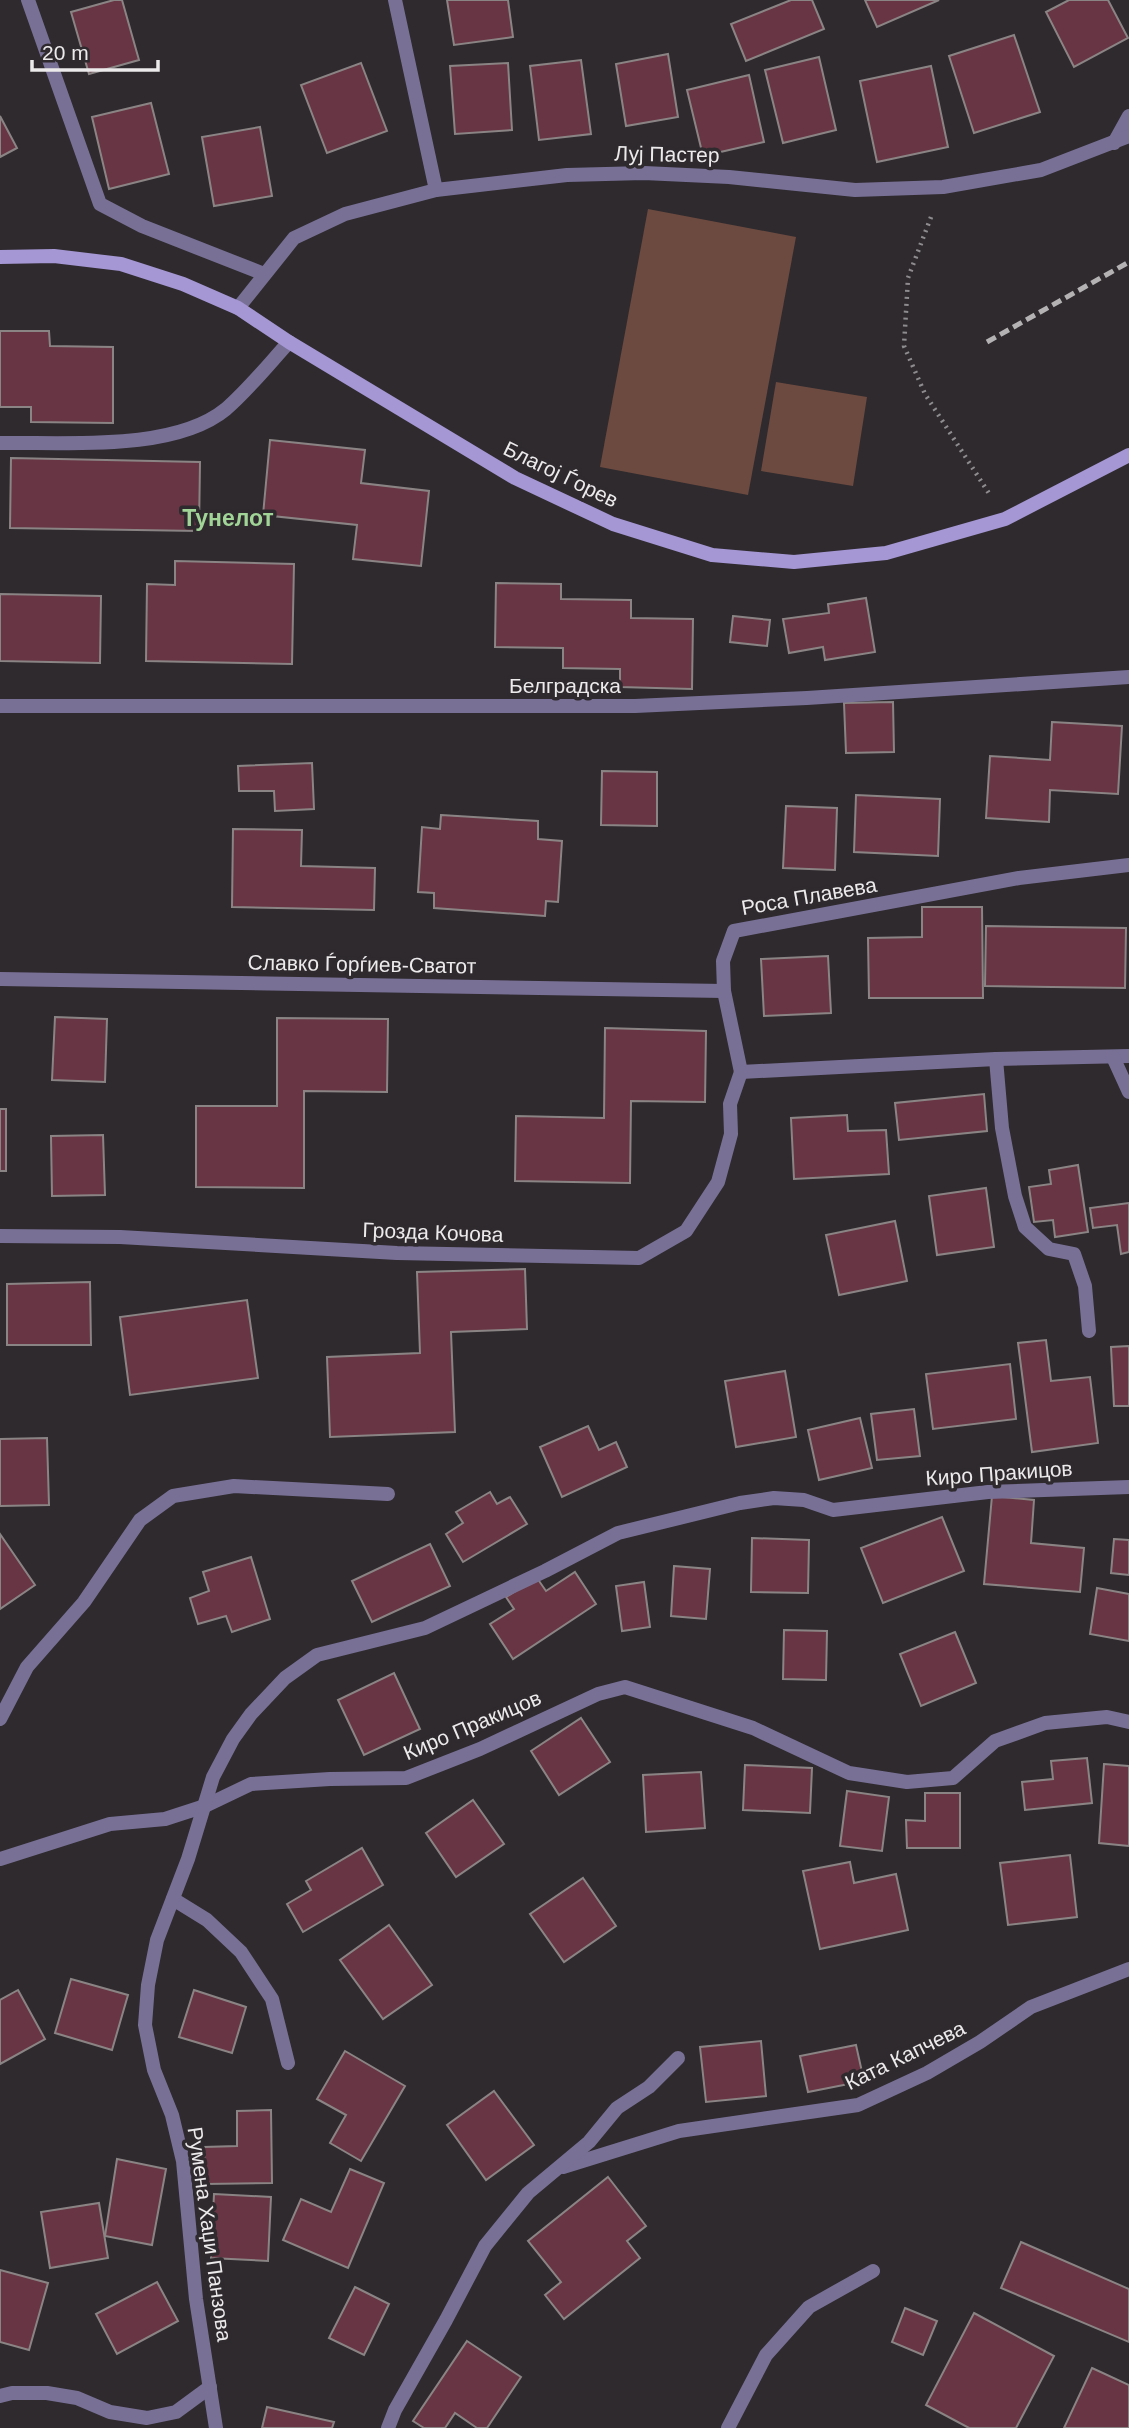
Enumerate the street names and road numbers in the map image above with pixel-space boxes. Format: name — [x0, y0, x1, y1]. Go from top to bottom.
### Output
street label: Луј Пастер — [614, 142, 720, 166]
street label: Благој Ѓорев — [500, 436, 622, 512]
street label: Белградска — [509, 674, 621, 697]
street label: Роса Плавева — [740, 873, 879, 919]
street label: Славко Ѓорѓиев-Сватот — [247, 951, 477, 978]
street label: Грозда Кочова — [362, 1218, 504, 1246]
street label: Киро Пракицов — [925, 1456, 1073, 1490]
street label: Киро Пракицов — [400, 1686, 544, 1764]
street label: Ката Капчева — [841, 2016, 969, 2094]
street label: Румена Хаџи Панзова — [184, 2125, 236, 2343]

